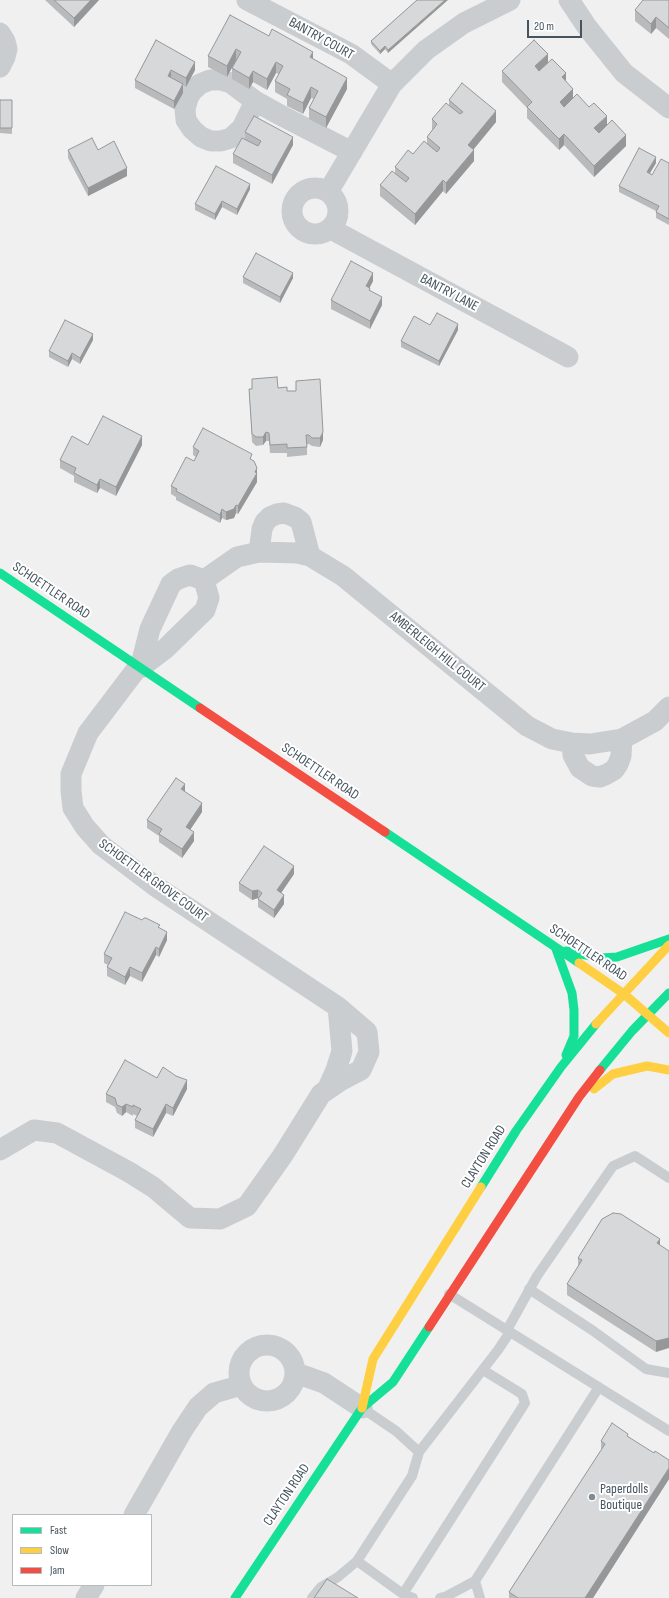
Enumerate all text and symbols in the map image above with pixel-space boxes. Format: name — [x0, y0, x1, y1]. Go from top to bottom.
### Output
scale bar — [529, 12, 584, 38]
street label: BANTRY COURT — [286, 14, 356, 64]
text: 20 m — [534, 19, 554, 34]
street label: BANTRY LANE — [417, 271, 481, 315]
street label: SCHOETTLER ROAD — [9, 559, 93, 623]
street label: AMBERLEIGH HILL COURT — [386, 608, 488, 696]
street label: SCHOETTLER ROAD — [278, 740, 362, 804]
street label: SCHOETTLER GROVE COURT — [95, 836, 211, 926]
street label: SCHOETTLER ROAD — [546, 921, 630, 985]
street label: CLAYTON ROAD — [458, 1122, 510, 1192]
street label: CLAYTON ROAD — [260, 1461, 314, 1529]
place label: Paperdolls Boutique — [600, 1481, 648, 1514]
marker: Paperdolls Boutique — [587, 1492, 597, 1502]
legend — [12, 1514, 152, 1586]
text: Fast — [50, 1523, 67, 1538]
text: Slow — [50, 1543, 69, 1558]
text: Jam — [50, 1563, 65, 1578]

